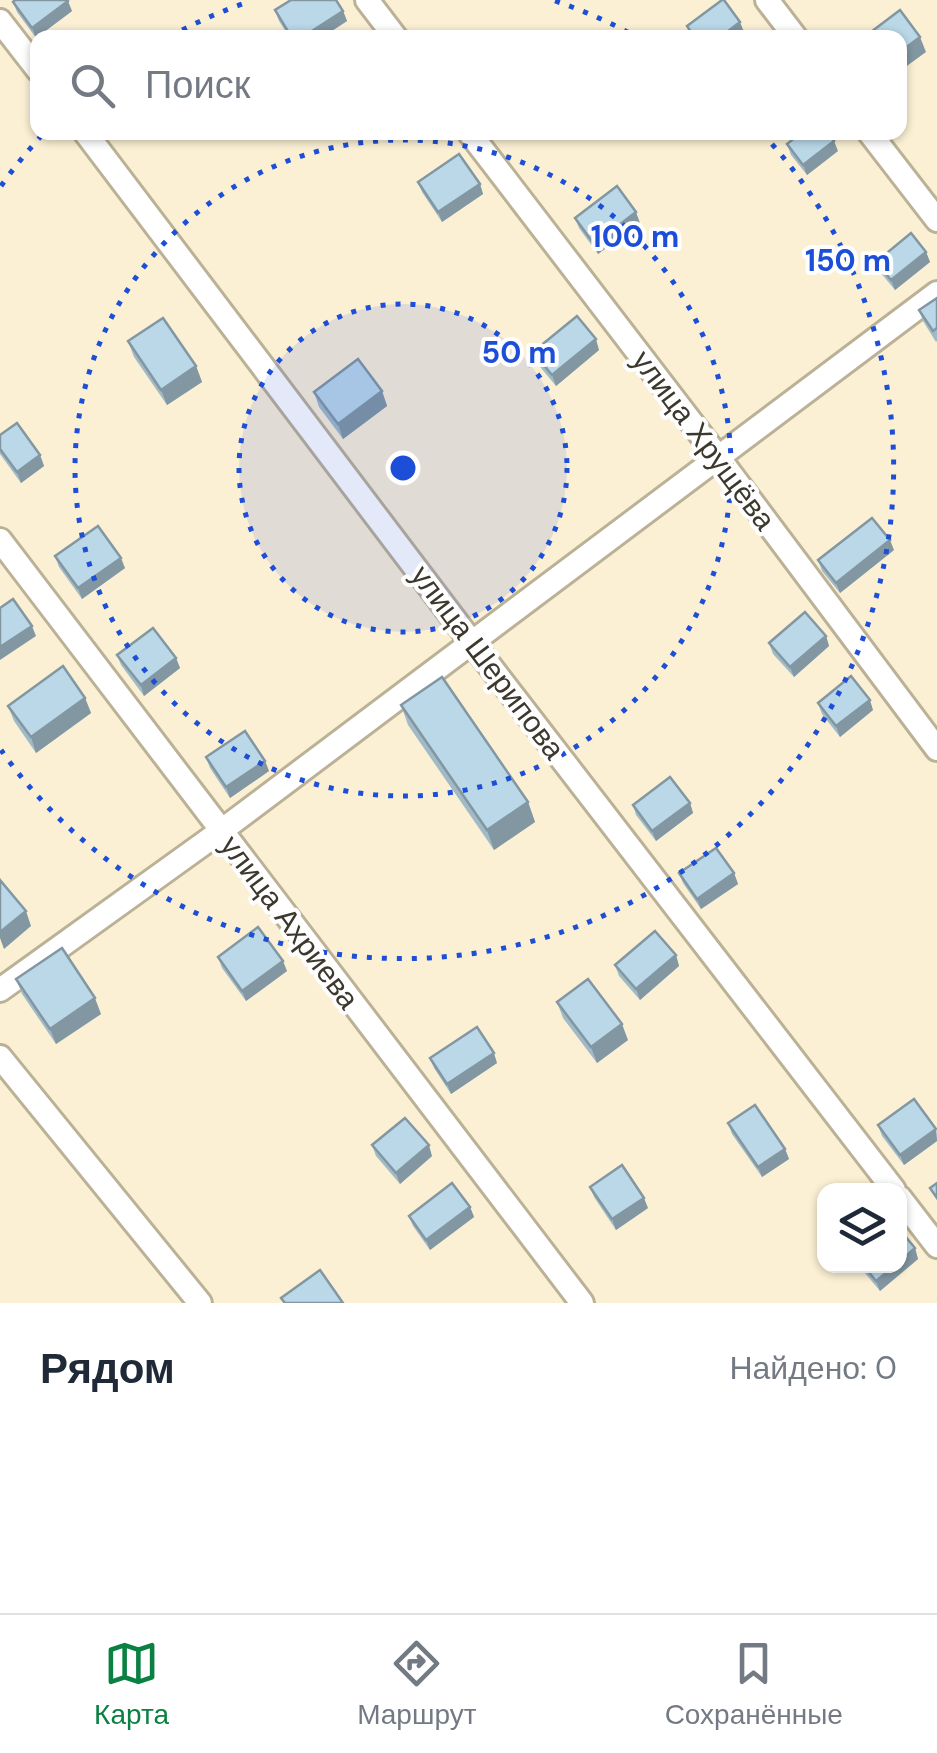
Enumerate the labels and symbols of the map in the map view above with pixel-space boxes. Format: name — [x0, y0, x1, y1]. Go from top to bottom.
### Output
text: 100 m — [591, 217, 679, 256]
text: 150 m — [805, 241, 891, 280]
text: 50 m — [481, 333, 557, 372]
street label: улица Хрущёва — [624, 342, 785, 538]
centre of rings — [385, 450, 421, 486]
street label: улица Шерипова — [402, 557, 574, 767]
street label: улица Ахриева — [212, 827, 368, 1017]

